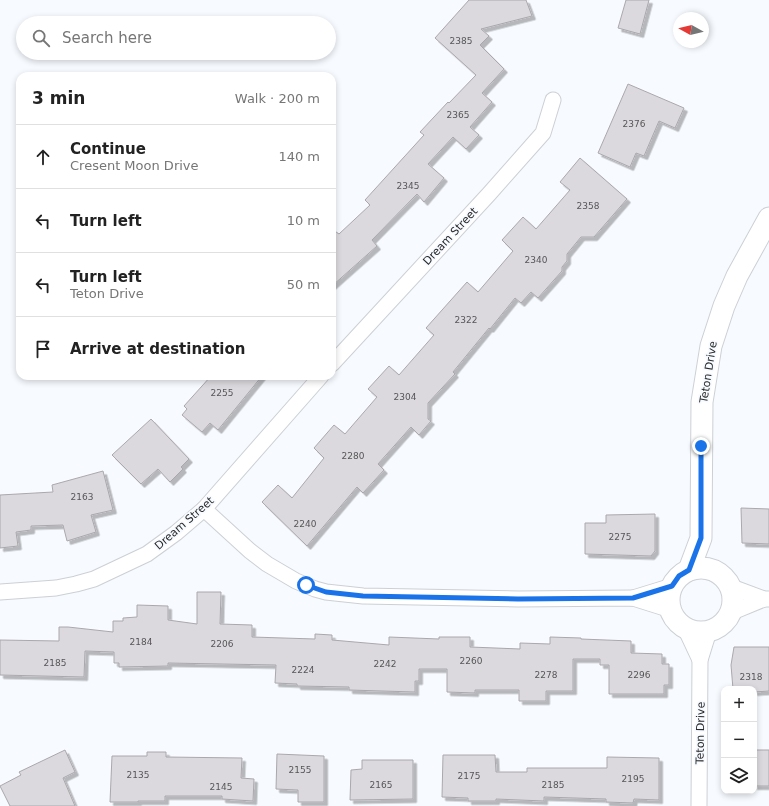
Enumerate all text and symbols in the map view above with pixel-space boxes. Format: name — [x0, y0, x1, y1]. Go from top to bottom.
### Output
north arrow — [673, 12, 709, 48]
search box — [16, 16, 336, 60]
icon: search — [30, 27, 52, 49]
text: Search here — [62, 29, 152, 47]
house number: 2385 — [450, 36, 472, 46]
text: 3 min — [32, 88, 85, 108]
text: Walk · 200 m — [235, 91, 320, 106]
house number: 2365 — [447, 110, 469, 120]
house number: 2376 — [623, 119, 646, 129]
text: Continue — [70, 140, 146, 158]
icon: ahead — [32, 146, 54, 168]
text: 140 m — [278, 149, 320, 164]
text: Cresent Moon Drive — [70, 158, 199, 173]
house number: 2345 — [397, 181, 419, 191]
house number: 2358 — [577, 201, 600, 211]
street label: Dream Street — [420, 204, 481, 268]
icon: left — [32, 210, 54, 232]
text: Turn left — [70, 212, 142, 230]
text: 10 m — [287, 213, 320, 228]
house number: 2340 — [525, 255, 548, 265]
text: Turn left — [70, 268, 142, 286]
icon: left — [32, 274, 54, 296]
text: 50 m — [287, 277, 320, 292]
text: Teton Drive — [70, 286, 144, 301]
house number: 2322 — [455, 315, 477, 325]
icon: arrive — [32, 338, 54, 360]
text: Arrive at destination — [70, 340, 245, 358]
street label: Teton Drive — [697, 340, 720, 405]
house number: 2255 — [211, 388, 233, 398]
house number: 2304 — [394, 392, 417, 402]
route end — [692, 437, 710, 455]
house number: 2280 — [342, 451, 365, 461]
house number: 2163 — [71, 492, 93, 502]
street label: Dream Street — [152, 494, 217, 553]
house number: 2240 — [294, 519, 317, 529]
house number: 2275 — [609, 532, 631, 542]
route start — [297, 576, 315, 594]
house number: 2184 — [130, 637, 153, 647]
house number: 2206 — [211, 639, 234, 649]
house number: 2260 — [460, 656, 483, 666]
house number: 2185 — [44, 658, 66, 668]
house number: 2242 — [374, 659, 396, 669]
house number: 2224 — [292, 665, 315, 675]
house number: 2278 — [535, 670, 558, 680]
house number: 2296 — [628, 670, 651, 680]
house number: 2318 — [740, 672, 763, 682]
map controls — [721, 686, 757, 794]
button: + — [721, 686, 757, 722]
street label: Teton Drive — [693, 701, 708, 765]
button: − — [721, 722, 757, 758]
button: layers — [721, 758, 757, 794]
house number: 2155 — [289, 765, 311, 775]
house number: 2135 — [127, 770, 149, 780]
house number: 2175 — [458, 771, 480, 781]
house number: 2195 — [622, 774, 644, 784]
house number: 2165 — [370, 780, 392, 790]
house number: 2185 — [542, 780, 564, 790]
house number: 2145 — [210, 782, 232, 792]

